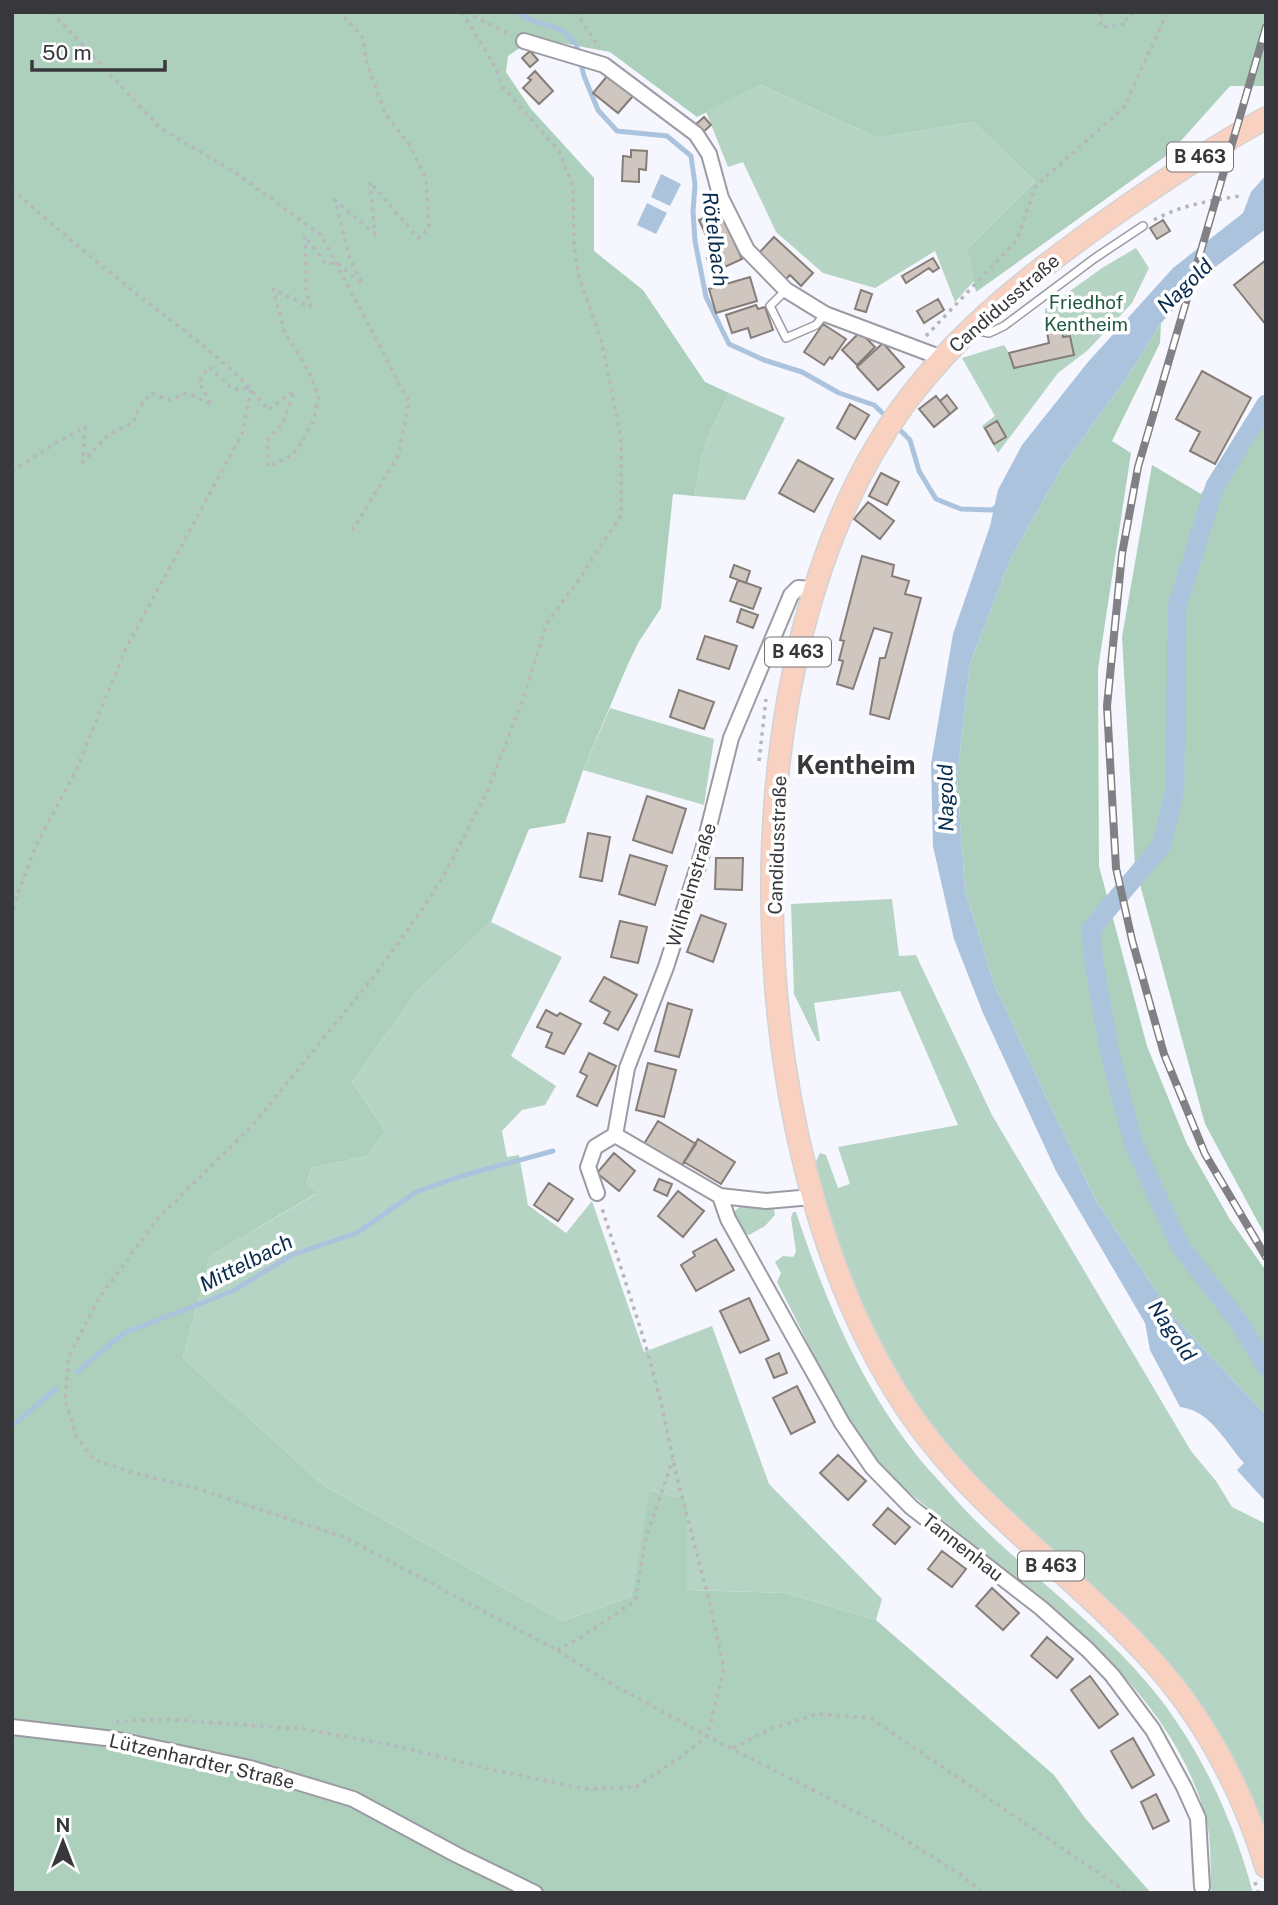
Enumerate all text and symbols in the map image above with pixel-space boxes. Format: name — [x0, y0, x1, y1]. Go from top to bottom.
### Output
scale bar — [32, 28, 164, 72]
text: 50 m — [42, 40, 92, 65]
road number: B 463 — [1167, 142, 1233, 172]
water label: Rötelbach — [697, 190, 734, 288]
street label: Candidusstraße — [944, 249, 1064, 357]
water label: Nagold — [1152, 253, 1218, 318]
park label: Friedhof Kentheim — [1044, 291, 1128, 335]
road number: B 463 — [765, 638, 831, 666]
district label: Kentheim — [796, 749, 916, 780]
water label: Nagold — [932, 764, 959, 832]
street label: Candidusstraße — [764, 775, 790, 915]
street label: Wilhelmstraße — [662, 820, 720, 950]
water label: Mittelbach — [195, 1228, 296, 1297]
water label: Nagold — [1143, 1296, 1202, 1366]
street label: Tannenhau — [918, 1509, 1008, 1585]
road number: B 463 — [1018, 1552, 1084, 1581]
street label: Lützenhardter Straße — [107, 1729, 297, 1793]
north arrow — [28, 1807, 98, 1877]
text: N — [56, 1814, 70, 1836]

